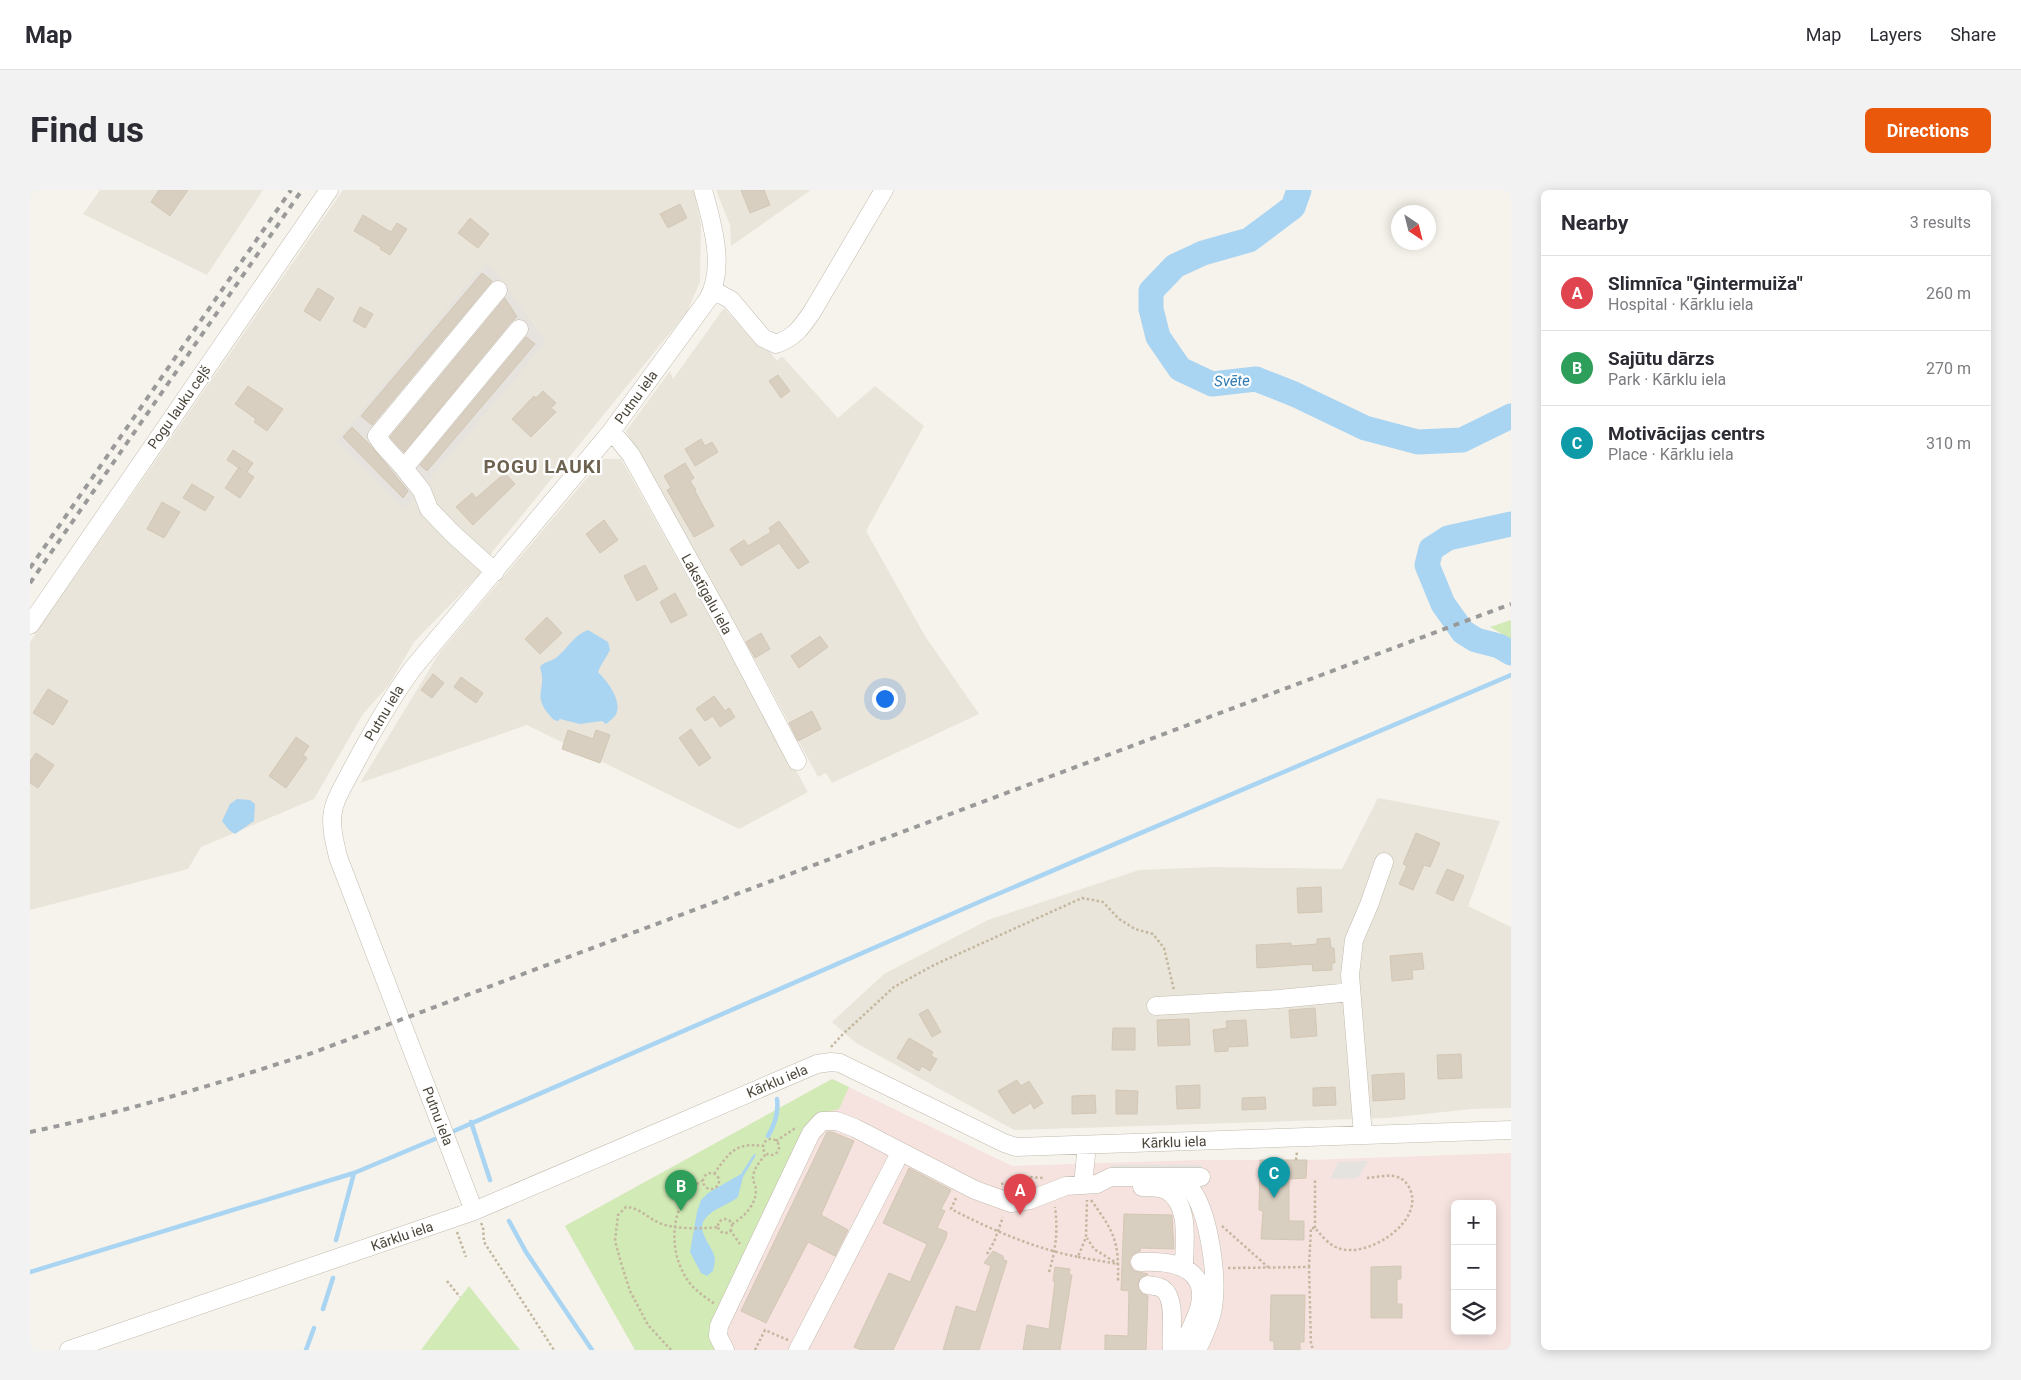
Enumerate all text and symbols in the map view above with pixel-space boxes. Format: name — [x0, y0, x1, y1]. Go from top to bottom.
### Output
text: Map — [25, 21, 72, 49]
text: Map — [1806, 24, 1841, 45]
text: Layers — [1869, 24, 1922, 45]
text: Share — [1950, 24, 1996, 45]
button: Directions — [1865, 108, 1991, 153]
text: Find us — [30, 110, 144, 151]
north arrow — [1391, 205, 1436, 250]
text: Nearby — [1561, 211, 1628, 235]
text: 3 results — [1910, 213, 1971, 232]
text: Slimnīca "Ģintermuiža" — [1608, 272, 1803, 295]
text: A — [1572, 284, 1582, 303]
text: 260 m — [1926, 284, 1971, 303]
text: Hospital · Kārklu iela — [1608, 295, 1754, 314]
text: Sajūtu dārzs — [1608, 347, 1715, 370]
text: B — [1572, 359, 1582, 378]
text: 270 m — [1926, 359, 1971, 378]
street label: Pogu lauku ceļš — [144, 362, 215, 452]
street label: Putnu iela — [611, 367, 661, 427]
text: Park · Kārklu iela — [1608, 370, 1726, 389]
water label: Svēte — [1214, 371, 1250, 391]
text: Motivācijas centrs — [1608, 422, 1765, 445]
text: C — [1572, 434, 1582, 453]
text: 310 m — [1926, 434, 1971, 453]
text: Place · Kārklu iela — [1608, 445, 1734, 464]
district label: POGU LAUKI — [484, 455, 602, 478]
street label: Lakstīgalu iela — [678, 551, 736, 637]
street label: Putnu iela — [361, 682, 407, 744]
your location — [872, 686, 898, 712]
street label: Kārklu iela — [744, 1061, 810, 1101]
street label: Putnu iela — [419, 1084, 457, 1148]
street label: Kārklu iela — [1141, 1133, 1207, 1151]
pin: C — [1258, 1157, 1290, 1198]
pin: B — [665, 1170, 697, 1211]
pin: A — [1004, 1174, 1036, 1215]
map controls — [1451, 1200, 1496, 1335]
button: + — [1451, 1200, 1496, 1245]
street label: Kārklu iela — [369, 1218, 435, 1254]
button: − — [1451, 1245, 1496, 1290]
button: layers — [1451, 1290, 1496, 1335]

